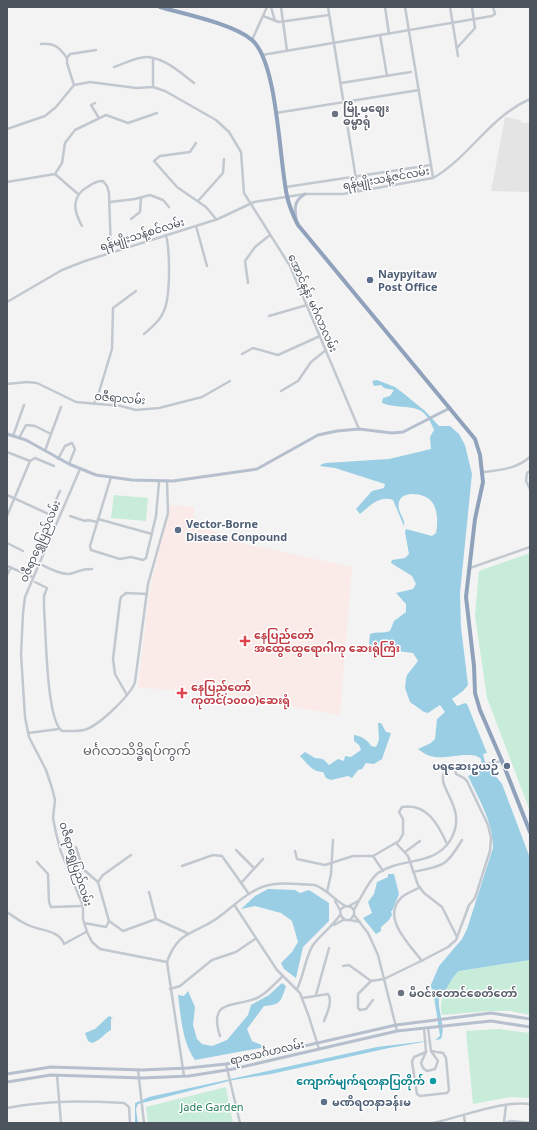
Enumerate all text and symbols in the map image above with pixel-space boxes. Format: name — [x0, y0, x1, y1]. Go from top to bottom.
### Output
place label: မြို့မဈေး ဓမ္မာရုံ — [343, 100, 389, 131]
marker: မြို့မဈေး ဓမ္မာရုံ — [330, 109, 340, 119]
street label: ရန်မျိုးသန့်ဇင်လမ်း — [341, 162, 431, 194]
street label: ရန်မျိုးသန့်စင်လမ်း — [98, 213, 187, 255]
street label: အောင်နန်း မင်္ဂလာလမ်း — [283, 251, 342, 355]
place label: Naypyitaw Post Office — [378, 266, 438, 294]
marker: Naypyitaw Post Office — [365, 275, 375, 285]
street label: ဝဇီရာလမ်း — [94, 388, 146, 409]
street label: ဝဇီရာရွှေပြည်လမ်း — [16, 497, 65, 585]
place label: Vector-Borne Disease Conpound — [186, 516, 287, 544]
marker: Vector-Borne Disease Conpound — [173, 525, 183, 535]
place label: နေပြည်တော် အထွေထွေရောဂါကု ဆေးရုံကြီး — [254, 627, 400, 658]
marker: နေပြည်တော် အထွေထွေရောဂါကု ဆေးရုံကြီး — [239, 635, 251, 647]
place label: နေပြည်တော် ကုတင်(၁၀၀၀)ဆေးရုံ — [191, 679, 290, 710]
marker: နေပြည်တော် ကုတင်(၁၀၀၀)ဆေးရုံ — [176, 687, 188, 699]
district label: မင်္ဂလာသိဒ္ဓိရပ်ကွက် — [83, 741, 191, 761]
place label: ပရဆေးဥယဉ် — [432, 758, 499, 775]
marker: ပရဆေးဥယဉ် — [502, 761, 512, 771]
street label: ဝဇီရာရွှေပြည်လမ်း — [55, 820, 97, 909]
place label: မိဝင်းတောင်စေတီတော် — [409, 985, 517, 1000]
marker: မိဝင်းတောင်စေတီတော် — [396, 988, 406, 998]
street label: ရာဇသင်္ဂဟလမ်း — [228, 1036, 306, 1069]
place label: ကျောက်မျက်ရတနာပြတိုက် — [296, 1073, 425, 1091]
marker: ကျောက်မျက်ရတနာပြတိုက် — [428, 1076, 438, 1086]
place label: မဏိရတနာခန်းမ — [332, 1094, 411, 1111]
marker: မဏိရတနာခန်းမ — [319, 1097, 329, 1107]
park label: Jade Garden — [179, 1099, 244, 1114]

